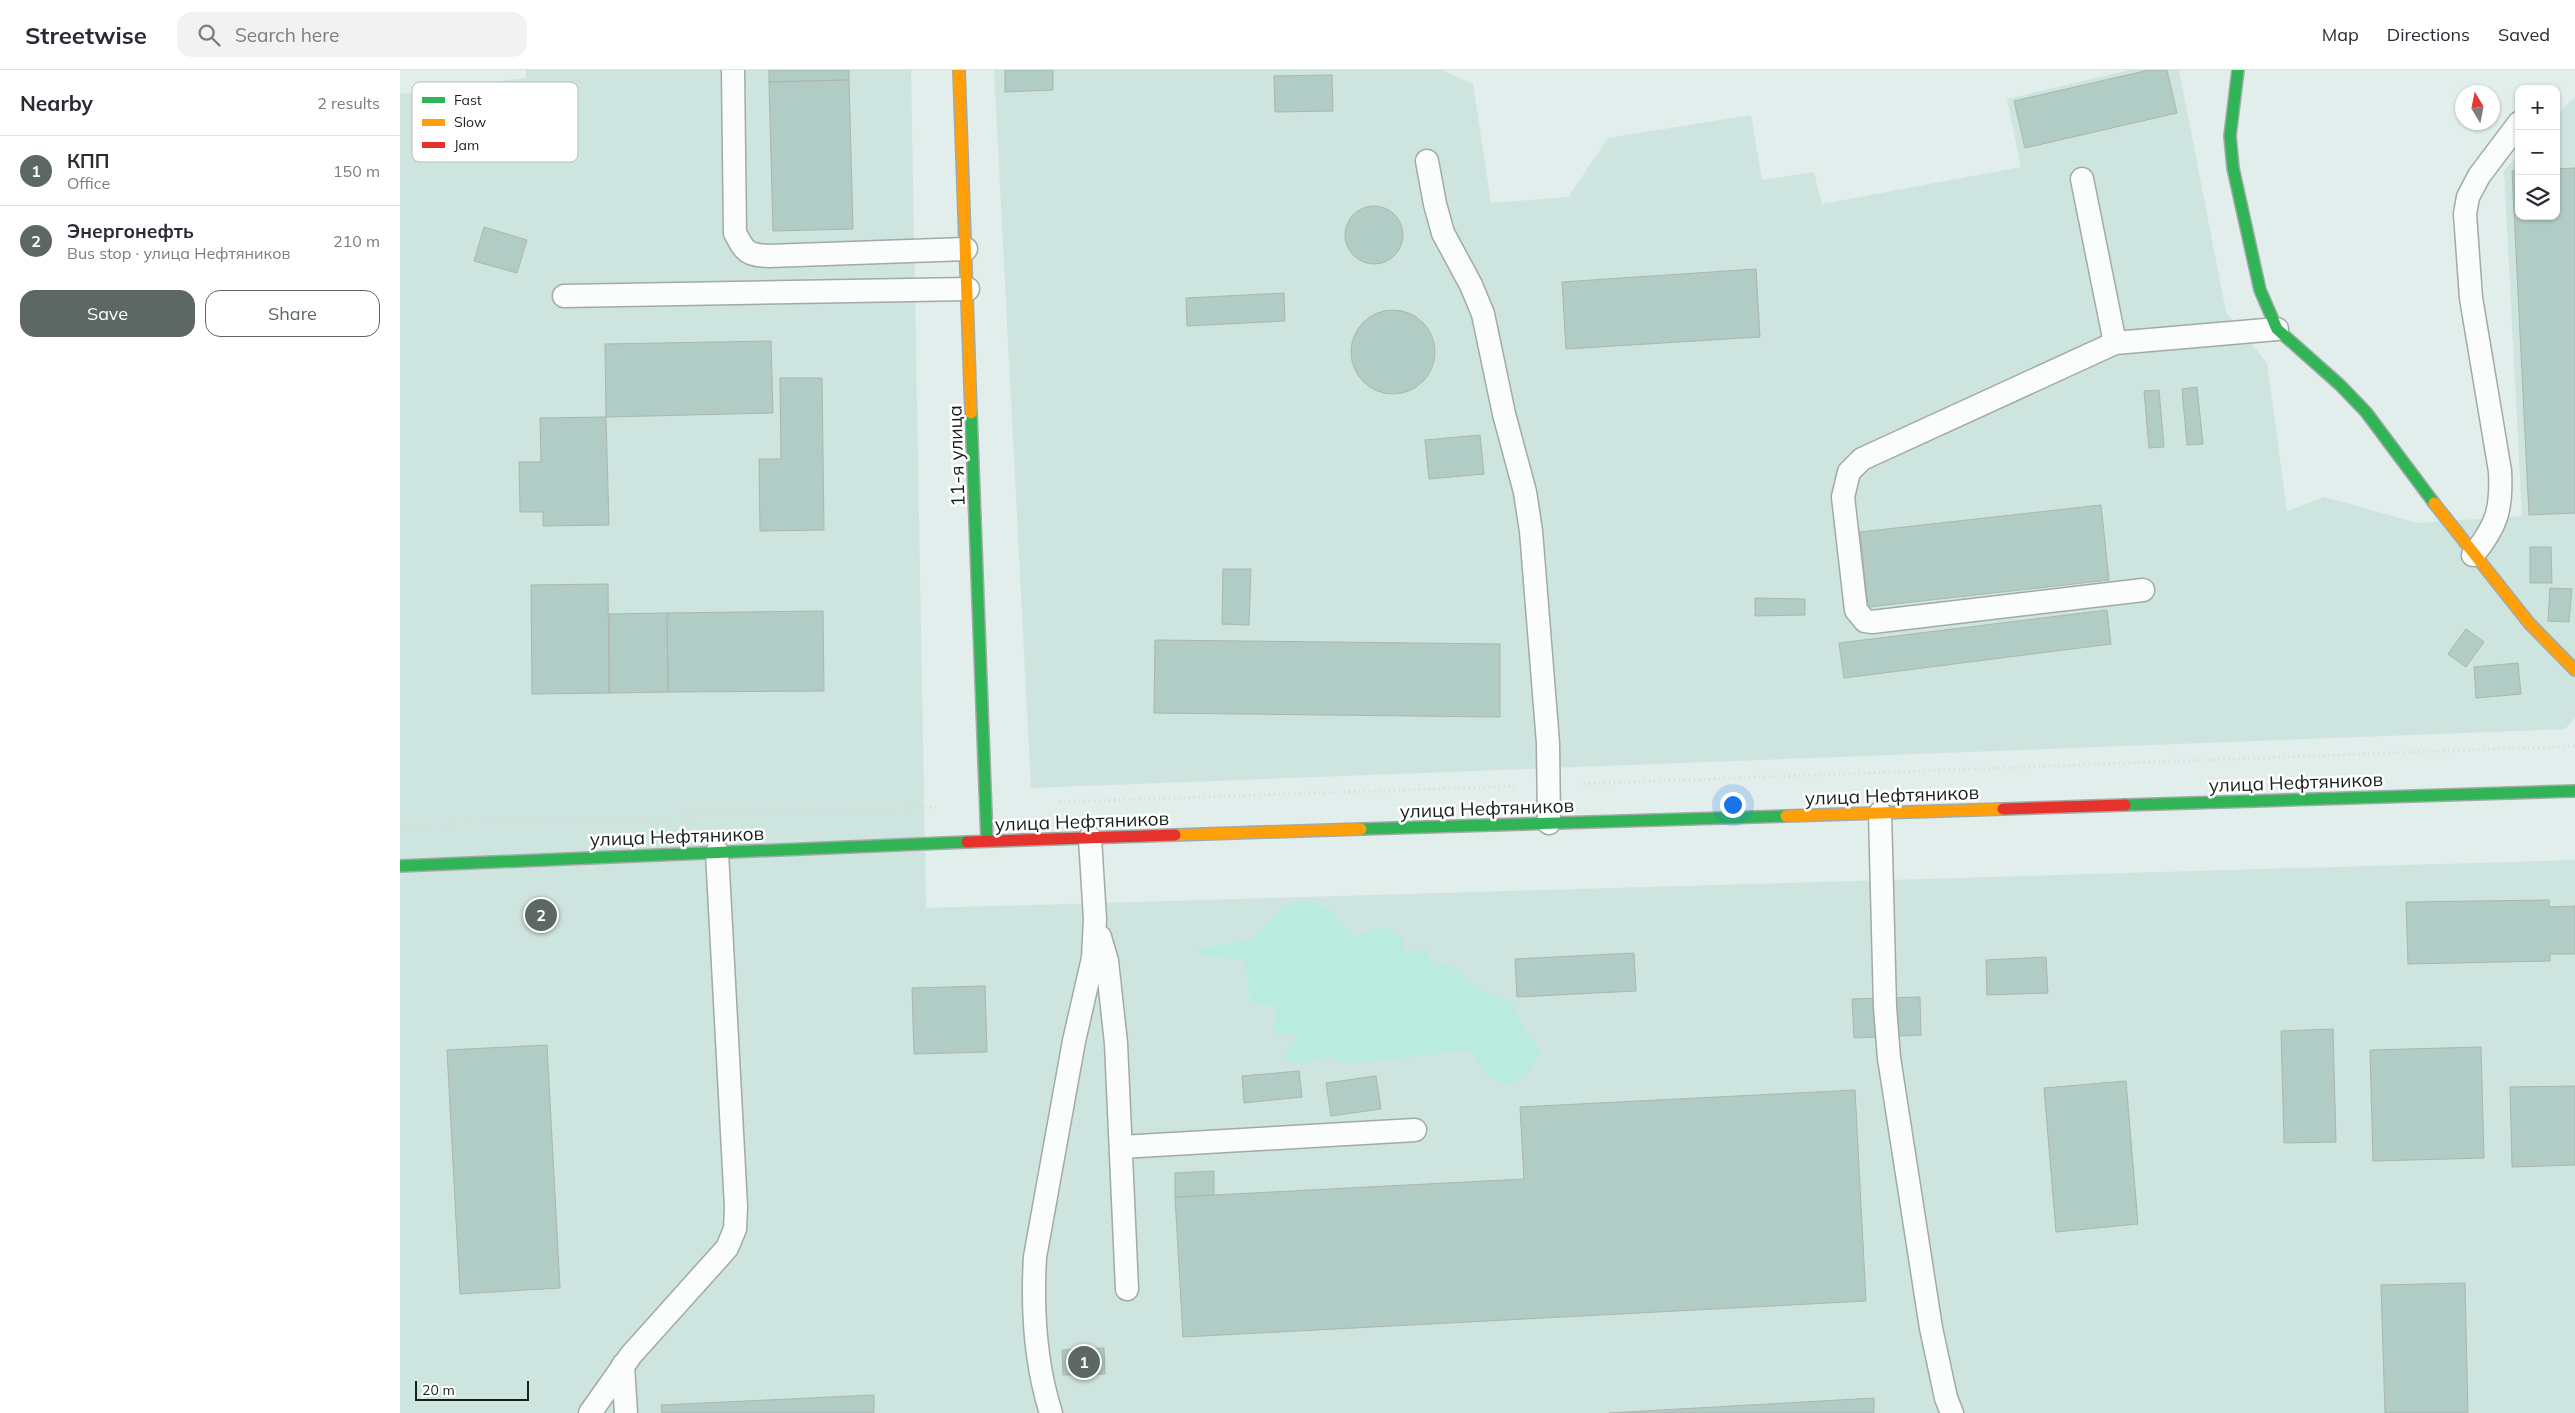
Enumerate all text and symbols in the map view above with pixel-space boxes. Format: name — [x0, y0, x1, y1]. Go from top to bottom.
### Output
search box — [177, 12, 527, 57]
text: Streetwise — [25, 20, 147, 50]
icon: search — [195, 21, 223, 49]
text: Search here — [235, 23, 339, 47]
text: Map — [2322, 23, 2359, 46]
text: Directions — [2387, 23, 2470, 46]
text: Saved — [2498, 23, 2550, 46]
legend — [412, 82, 578, 162]
north arrow — [2455, 85, 2500, 130]
map controls — [2515, 85, 2560, 220]
button: + — [2515, 85, 2560, 130]
text: Nearby — [20, 90, 93, 116]
text: Fast — [454, 91, 482, 109]
text: 2 results — [317, 93, 380, 113]
text: Slow — [454, 113, 486, 131]
button: − — [2515, 130, 2560, 175]
text: Jam — [454, 136, 479, 154]
text: КПП — [67, 149, 109, 173]
text: 1 — [31, 161, 41, 181]
text: 150 m — [333, 161, 380, 181]
text: Office — [67, 173, 110, 193]
button: layers — [2515, 175, 2560, 220]
text: Энергонефть — [67, 219, 194, 243]
text: 2 — [31, 231, 41, 251]
text: 210 m — [333, 231, 380, 251]
text: Bus stop · улица Нефтяников — [67, 243, 290, 263]
button: Save — [20, 290, 195, 337]
button: Share — [205, 290, 380, 337]
street label: 11-я улица — [942, 405, 970, 507]
street label: улица Нефтяников — [2208, 767, 2384, 797]
street label: улица Нефтяников — [1804, 780, 1980, 810]
your location — [1720, 792, 1746, 818]
street label: улица Нефтяников — [1399, 793, 1575, 823]
street label: улица Нефтяников — [994, 806, 1170, 836]
street label: улица Нефтяников — [589, 821, 765, 851]
pin: 2 — [525, 896, 557, 934]
pin: 1 — [1068, 1343, 1100, 1381]
scale bar — [415, 1378, 529, 1401]
text: 20 m — [422, 1381, 455, 1399]

